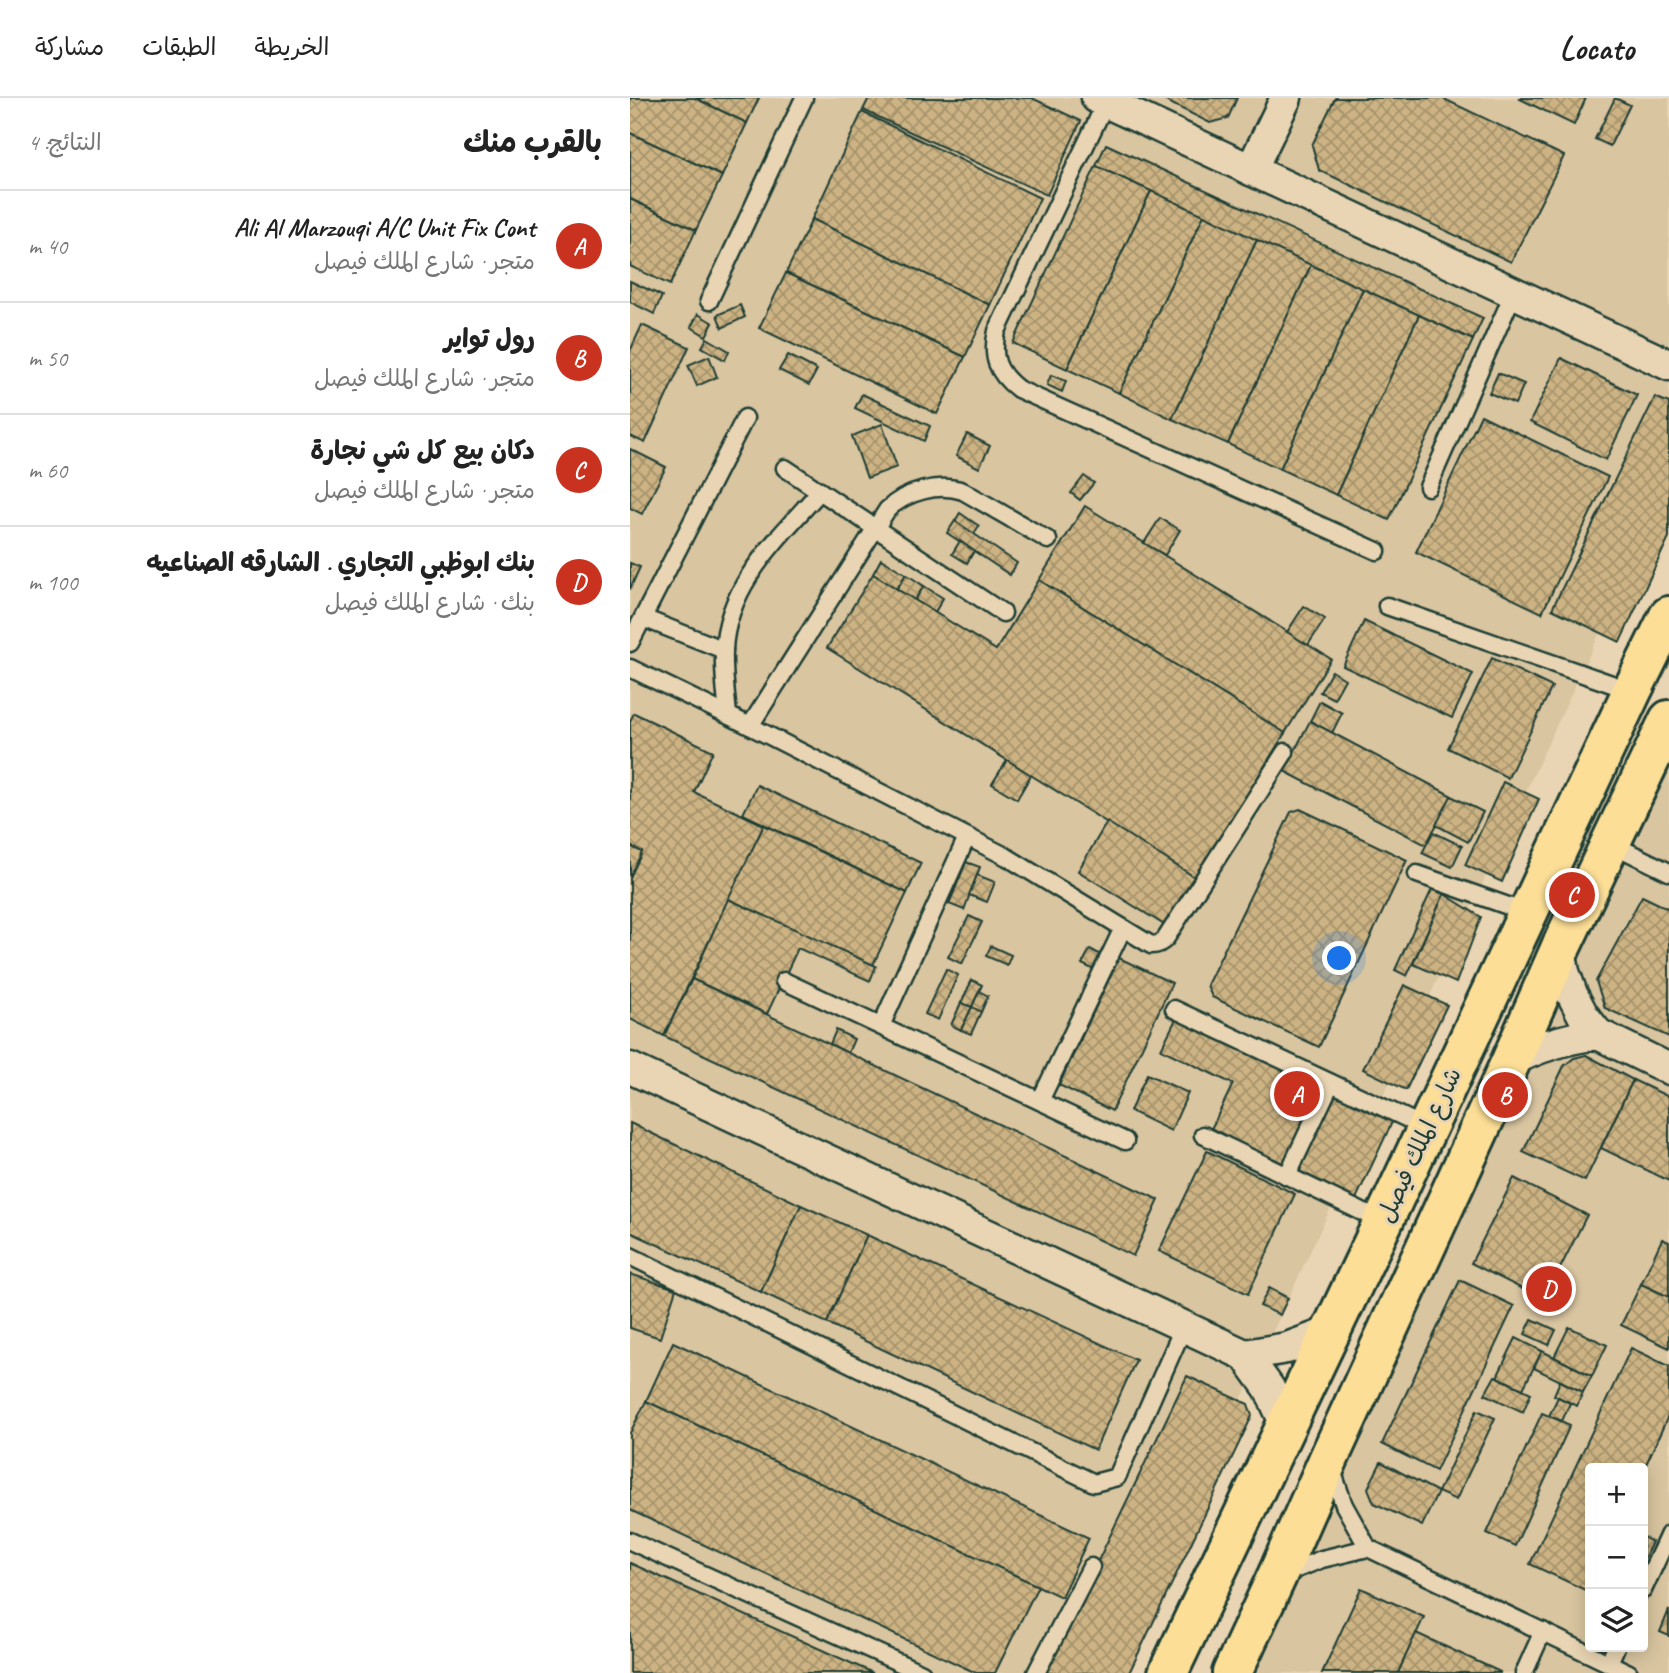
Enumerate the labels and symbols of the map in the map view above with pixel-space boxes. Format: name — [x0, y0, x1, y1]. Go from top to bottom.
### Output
pin: C — [1549, 869, 1595, 921]
your location — [1322, 941, 1356, 975]
street label: شارع الملك فيصل — [1370, 1063, 1470, 1228]
pin: A — [1274, 1068, 1320, 1120]
pin: B — [1482, 1069, 1528, 1121]
pin: D — [1526, 1263, 1572, 1315]

